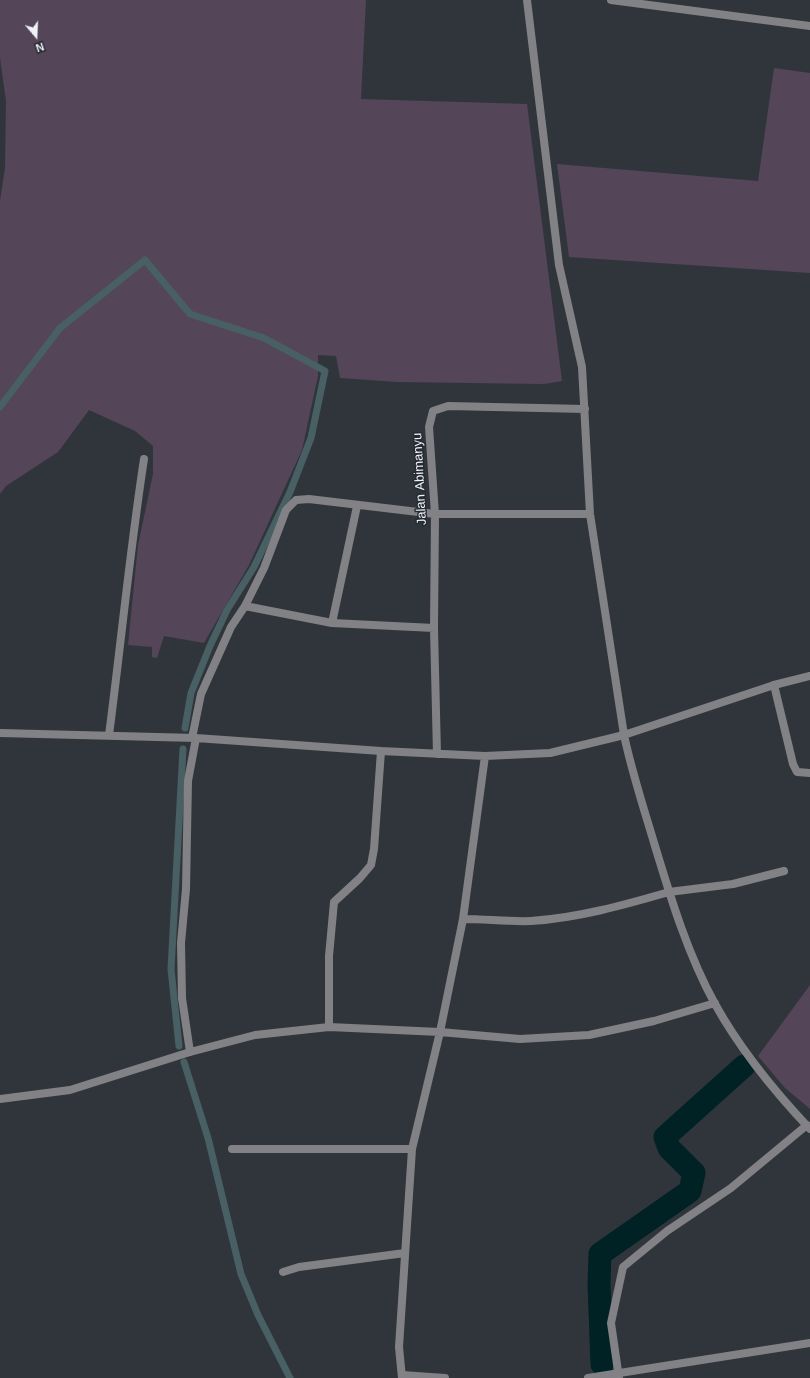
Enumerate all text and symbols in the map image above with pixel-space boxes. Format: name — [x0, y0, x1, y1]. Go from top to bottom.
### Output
north arrow — [16, 16, 56, 56]
text: N — [34, 40, 46, 54]
street label: Jalan Abimanyu — [410, 432, 430, 526]

